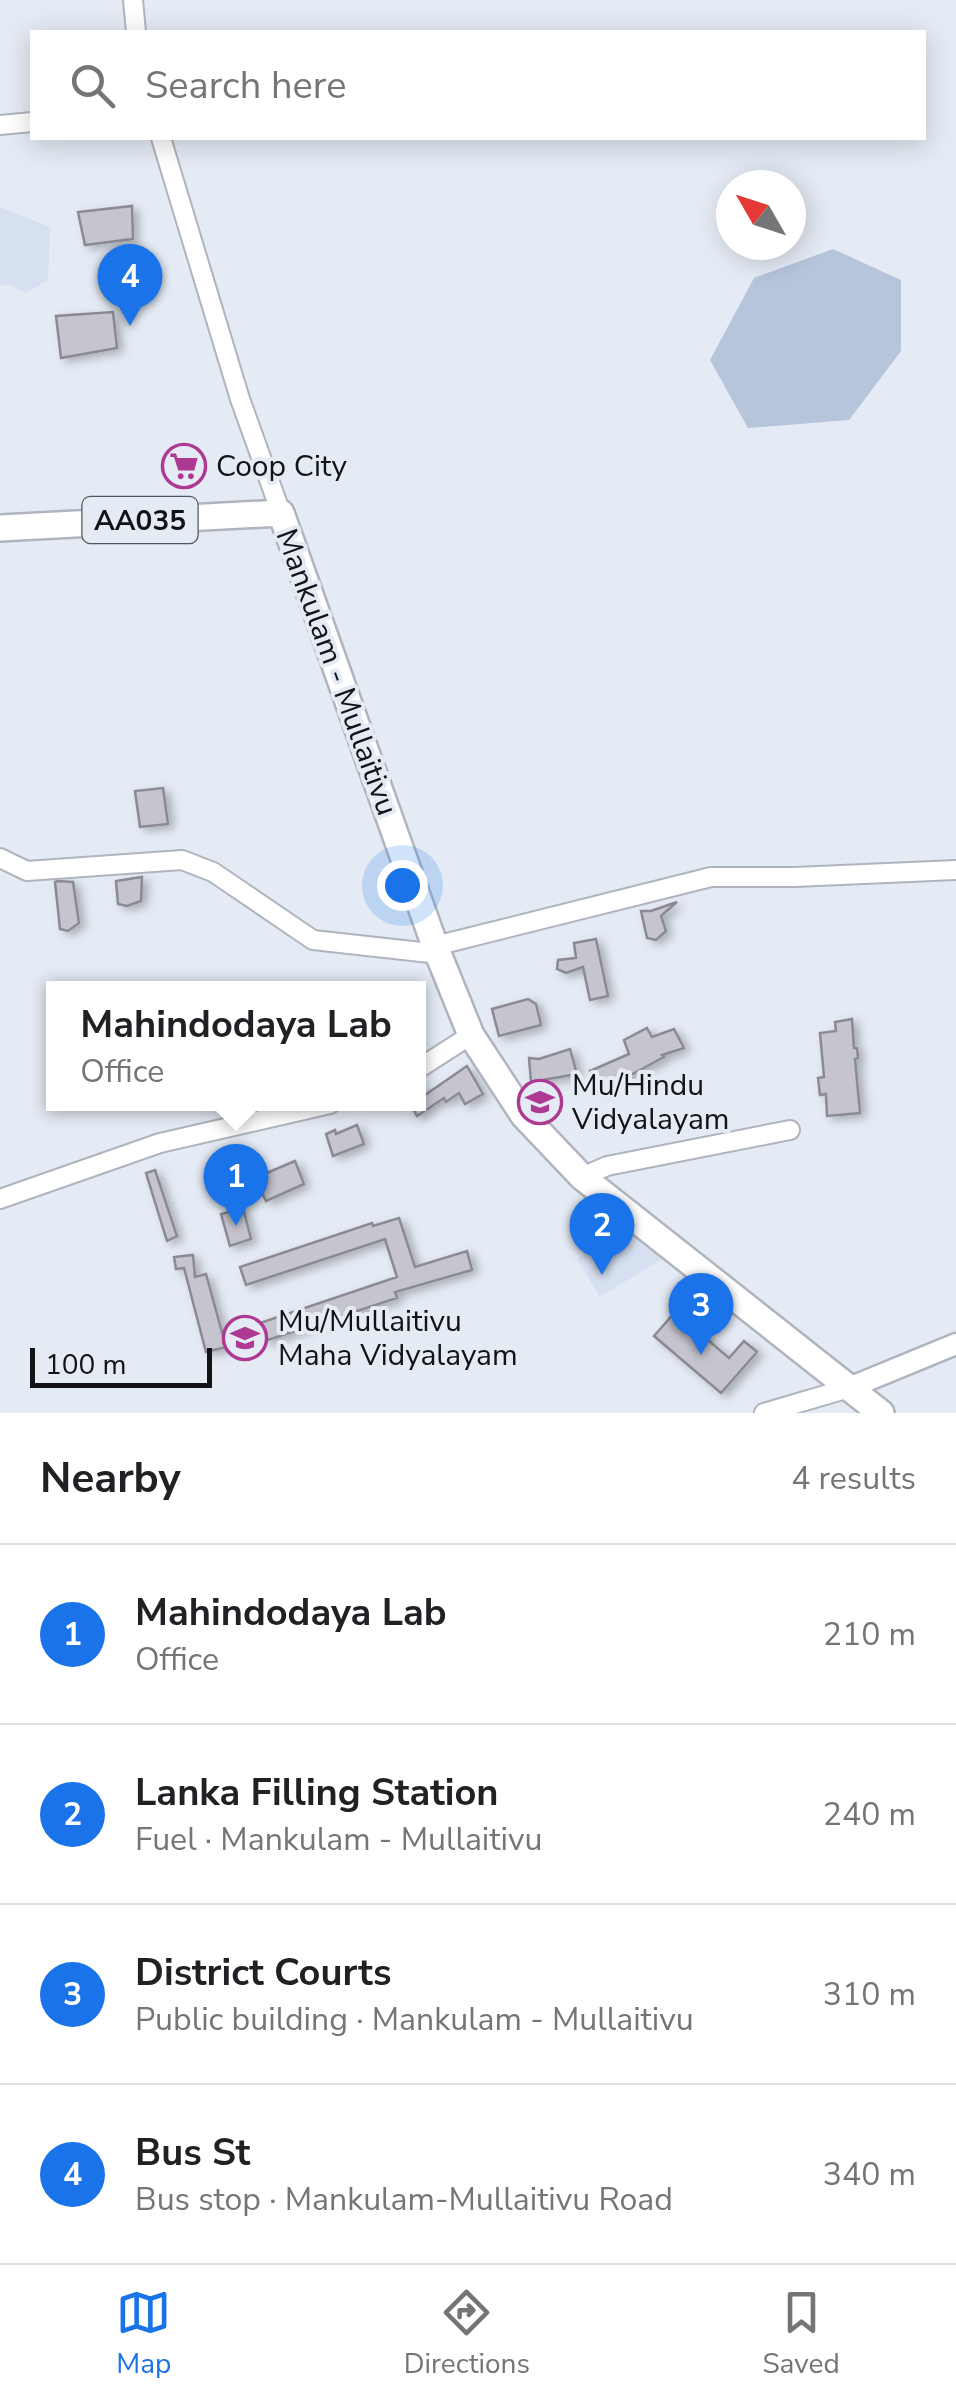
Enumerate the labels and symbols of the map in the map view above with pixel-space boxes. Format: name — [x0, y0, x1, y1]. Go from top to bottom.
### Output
north arrow — [716, 170, 806, 260]
pin: 4 — [98, 244, 162, 326]
supermarket icon: Coop City — [161, 443, 207, 489]
place label: Coop City — [216, 446, 348, 487]
road number: AA035 — [82, 497, 198, 543]
street label: Mankulam - Mullaitivu — [266, 523, 407, 821]
your location — [377, 860, 428, 911]
place label: Mu/Hindu Vidyalayam — [571, 1065, 729, 1140]
school or university icon: Mu/Hindu Vidyalayam — [517, 1079, 563, 1125]
pin: 1 — [204, 1144, 268, 1226]
pin: 2 — [570, 1192, 634, 1275]
pin: 3 — [668, 1272, 734, 1355]
place label: Mu/Mullaitivu Maha Vidyalayam — [278, 1301, 518, 1376]
school or university icon: Mu/Mullaitivu Maha Vidyalayam — [222, 1315, 268, 1361]
scale bar — [30, 1343, 212, 1388]

